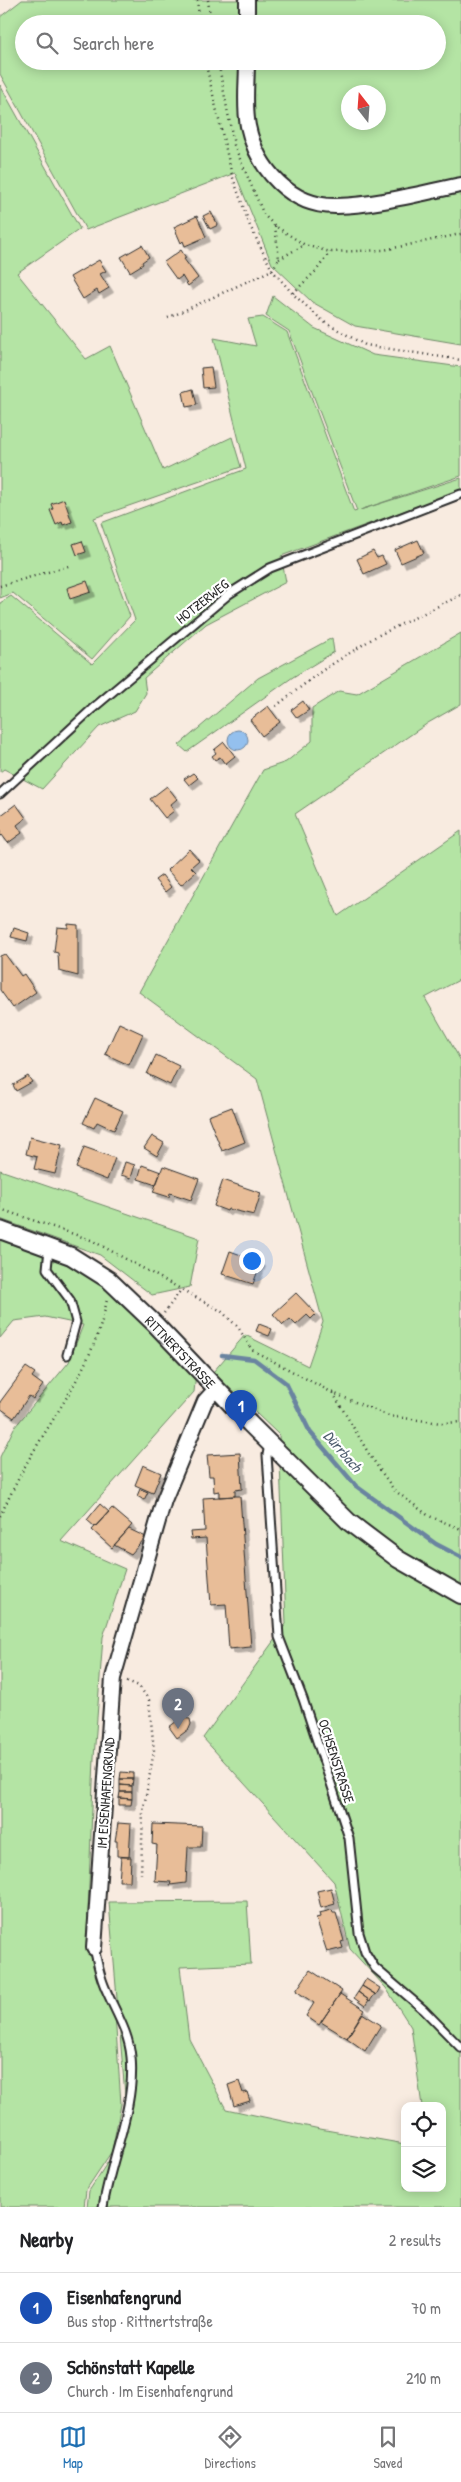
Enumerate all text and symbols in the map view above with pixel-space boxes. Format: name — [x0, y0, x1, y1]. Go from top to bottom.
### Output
search box — [15, 15, 446, 70]
icon: search — [33, 29, 61, 57]
text: Search here — [73, 30, 154, 56]
north arrow — [341, 85, 386, 130]
street label: HOTZERWEG — [172, 574, 233, 628]
your location — [239, 1248, 265, 1274]
street label: RITTNERTSTRASSE — [142, 1311, 221, 1392]
pin: 1 — [225, 1390, 257, 1431]
water label: Dürrbach — [319, 1426, 368, 1478]
pin: 2 — [162, 1688, 194, 1729]
street label: OCHSENSTRASSE — [314, 1717, 360, 1805]
street label: IM EISENHAFENGRUND — [92, 1736, 118, 1849]
map controls — [401, 2102, 446, 2192]
button: locate — [401, 2102, 446, 2147]
button: layers — [401, 2147, 446, 2192]
text: Nearby — [20, 2225, 73, 2254]
text: 2 results — [389, 2229, 441, 2251]
text: Eisenhafengrund — [67, 2284, 181, 2310]
text: 1 — [33, 2297, 39, 2319]
text: 70 m — [411, 2297, 441, 2319]
text: Bus stop · Rittnertstraße — [67, 2310, 213, 2332]
text: Schönstatt Kapelle — [67, 2354, 195, 2380]
text: 2 — [32, 2367, 40, 2389]
text: 210 m — [406, 2367, 441, 2389]
text: Church · Im Eisenhafengrund — [67, 2380, 233, 2402]
tab: Map — [59, 2423, 87, 2472]
tab: Directions — [204, 2423, 256, 2472]
tab: Saved — [374, 2423, 402, 2472]

